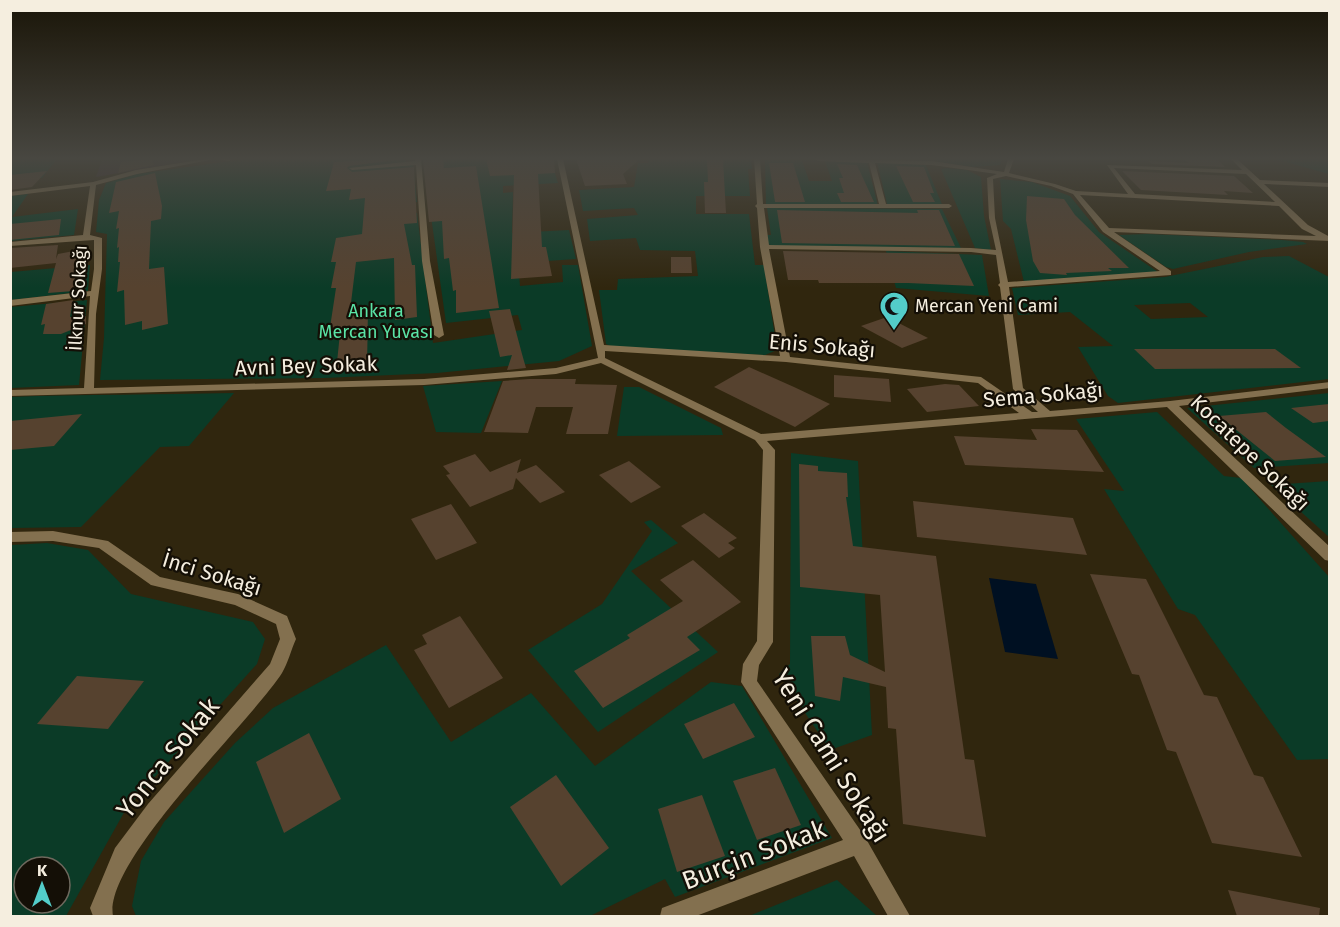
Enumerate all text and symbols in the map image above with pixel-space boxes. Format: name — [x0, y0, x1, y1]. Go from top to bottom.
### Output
street label: İlknur Sokağı — [64, 245, 92, 351]
mosque icon: Mercan Yeni Cami — [878, 290, 910, 332]
place label: Mercan Yeni Cami — [915, 295, 1058, 317]
park label: Ankara Mercan Yuvası — [319, 300, 433, 343]
street label: Enis Sokağı — [768, 328, 876, 364]
street label: Avni Bey Sokak — [234, 351, 378, 381]
street label: Sema Sokağı — [982, 377, 1104, 413]
street label: Kocatepe Sokağı — [1185, 389, 1315, 517]
street label: İnci Sokağı — [159, 547, 265, 601]
street label: Yeni Cami Sokağı — [765, 664, 897, 848]
street label: Yonca Sokak — [110, 691, 226, 825]
street label: Burçin Sokak — [678, 813, 831, 897]
north arrow — [12, 855, 72, 915]
text: K — [37, 861, 48, 880]

